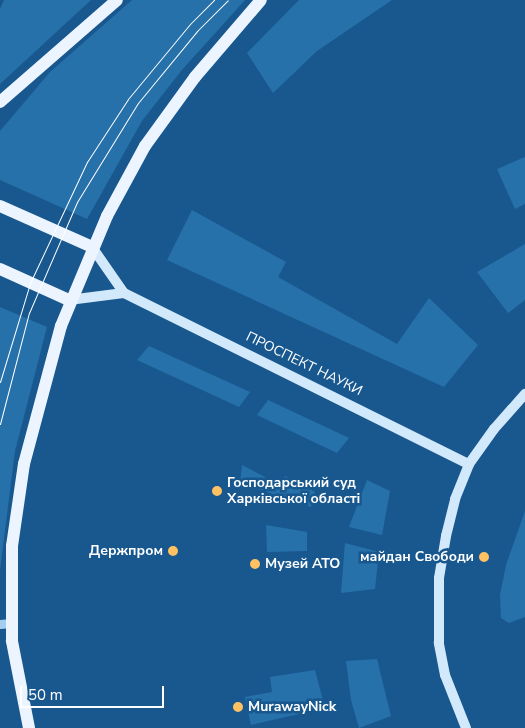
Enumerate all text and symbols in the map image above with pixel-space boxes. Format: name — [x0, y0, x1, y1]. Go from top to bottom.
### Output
street label: ПРОСПЕКТ НАУКИ — [243, 328, 365, 400]
place label: Господарський суд Харківської області — [227, 475, 360, 508]
marker: Господарський суд Харківської області — [211, 485, 223, 497]
place label: Держпром — [89, 543, 163, 559]
marker: Держпром — [167, 545, 179, 557]
place label: майдан Свободи — [360, 549, 474, 565]
marker: майдан Свободи — [478, 551, 490, 563]
place label: Музей АТО — [265, 556, 340, 572]
marker: Музей АТО — [249, 558, 261, 570]
scale bar — [22, 676, 166, 708]
text: 50 m — [28, 685, 63, 705]
place label: MurawayNick — [248, 699, 336, 715]
marker: MurawayNick — [232, 701, 244, 713]

